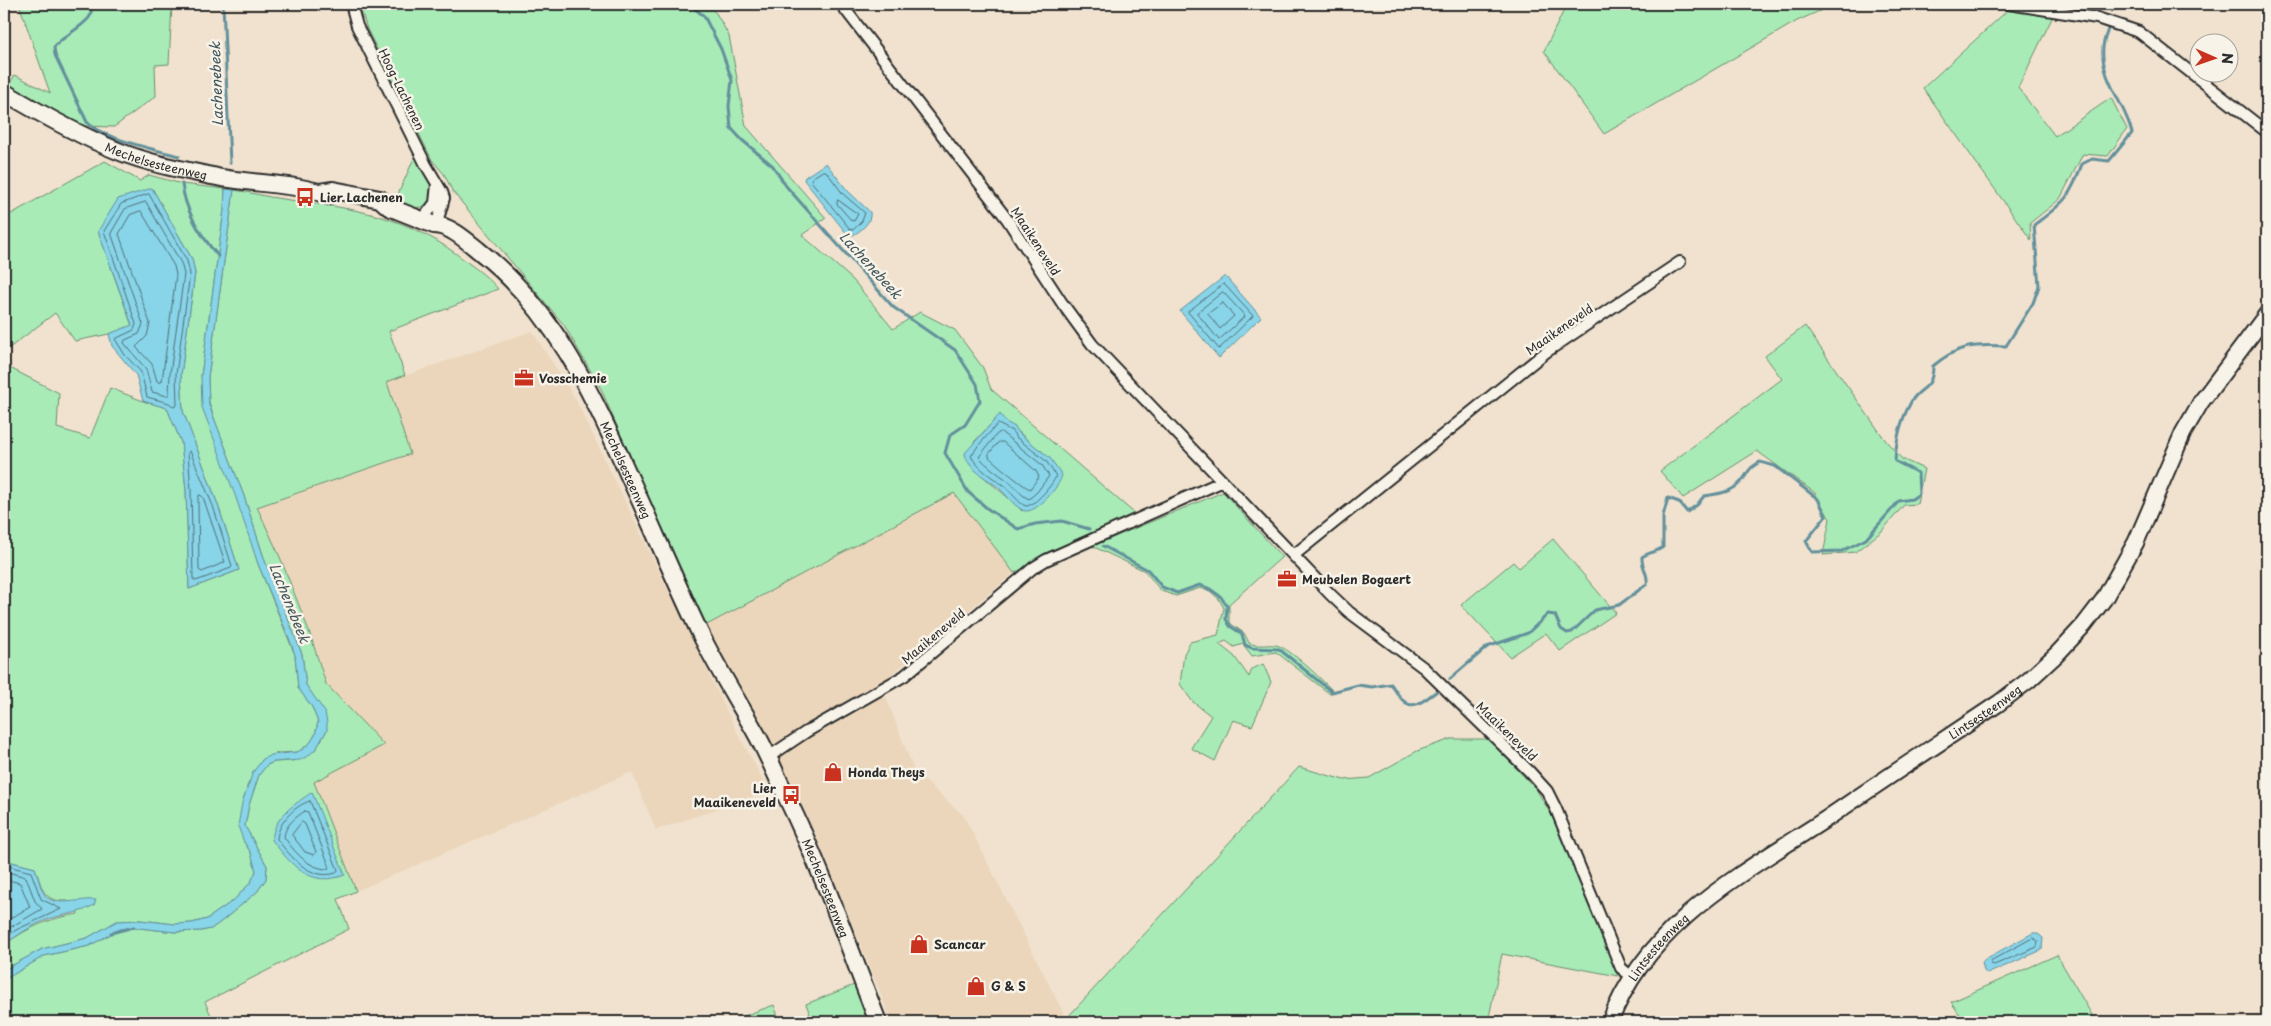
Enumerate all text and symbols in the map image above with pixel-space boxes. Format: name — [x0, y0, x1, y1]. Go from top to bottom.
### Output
north arrow — [2188, 32, 2238, 82]
water label: Lachenebeek — [204, 40, 228, 127]
street label: Hoog-Lachenen — [374, 45, 430, 133]
text: N — [2217, 53, 2238, 64]
street label: Mechelsesteenweg — [102, 138, 209, 184]
bus stop icon: Lier Lachenen — [294, 186, 316, 208]
place label: Lier Lachenen — [320, 188, 403, 206]
street label: Maaikeneveld — [1007, 203, 1065, 279]
water label: Lachenebeek — [835, 227, 908, 305]
street label: Maaikeneveld — [1522, 299, 1596, 359]
office icon: Vosschemie — [513, 367, 535, 389]
place label: Vosschemie — [539, 369, 607, 387]
street label: Mechelsesteenweg — [596, 418, 656, 522]
water label: Lachenebeek — [264, 560, 316, 648]
office icon: Meubelen Bogaert — [1276, 568, 1298, 590]
place label: Meubelen Bogaert — [1302, 570, 1411, 588]
street label: Maaikeneveld — [897, 604, 969, 668]
street label: Lintsesteenweg — [1945, 680, 2025, 743]
street label: Maaikeneveld — [1473, 697, 1541, 765]
shop icon: Honda Theys — [822, 761, 844, 783]
place label: Honda Theys — [848, 763, 925, 781]
place label: Lier Maaikeneveld — [694, 779, 777, 811]
bus stop icon: Lier Maaikeneveld — [780, 784, 802, 806]
street label: Mechelsesteenweg — [798, 836, 854, 940]
street label: Lintsesteenweg — [1623, 909, 1693, 984]
shop icon: Scancar — [908, 933, 930, 955]
place label: Scancar — [934, 935, 987, 953]
shop icon: G & S — [965, 975, 987, 997]
place label: G & S — [991, 977, 1026, 995]

